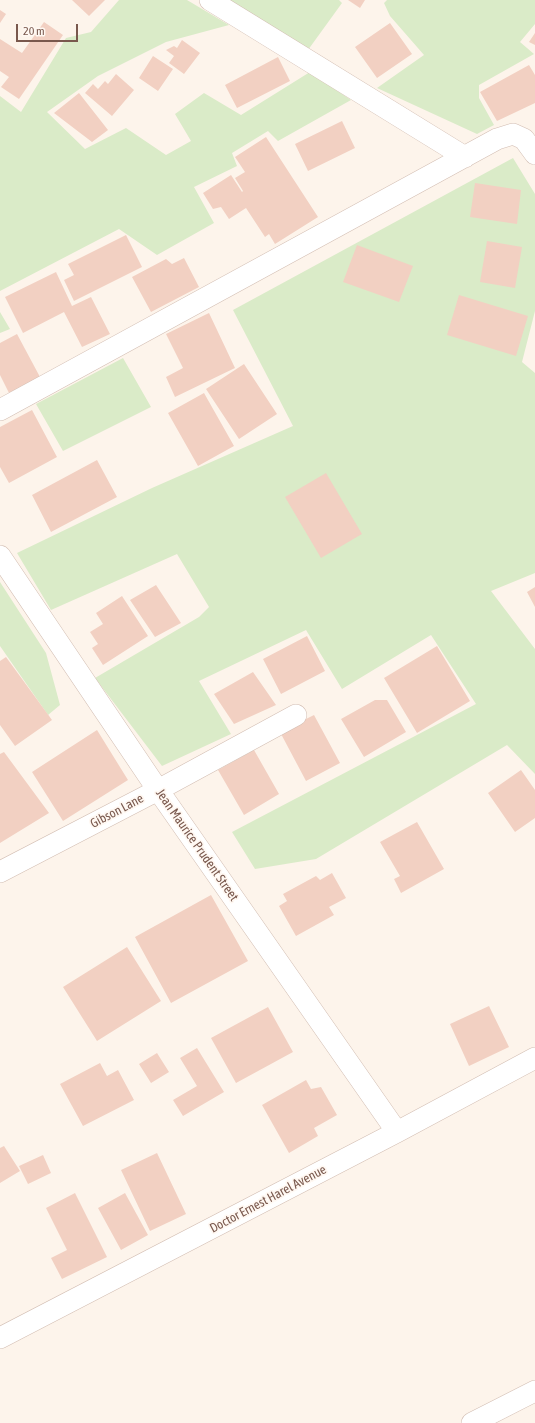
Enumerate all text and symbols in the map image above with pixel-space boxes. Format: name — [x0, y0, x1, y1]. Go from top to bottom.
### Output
scale bar — [18, 16, 80, 42]
text: 20 m — [23, 24, 45, 38]
street label: Jean Maurice Prudent Street — [152, 786, 242, 904]
street label: Gibson Lane — [88, 790, 146, 832]
street label: Doctor Ernest Harel Avenue — [207, 1162, 329, 1236]

